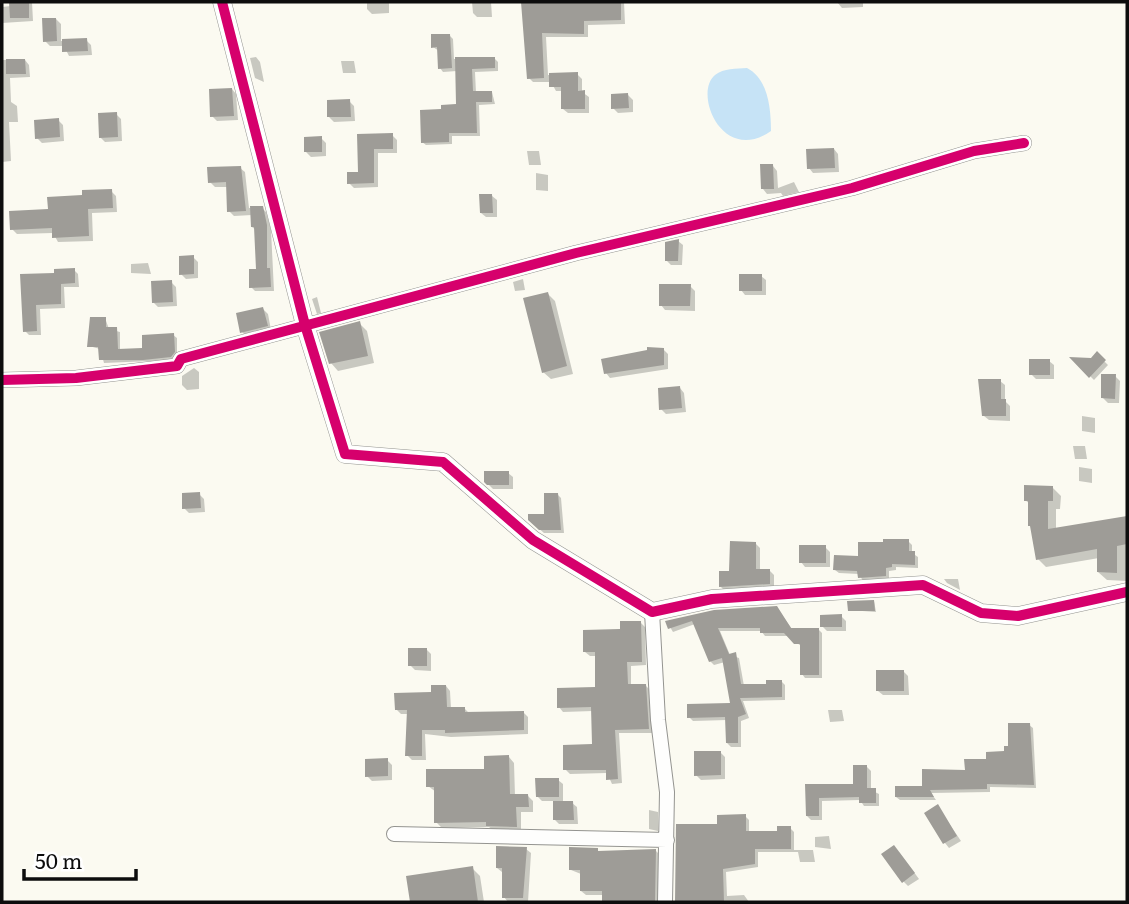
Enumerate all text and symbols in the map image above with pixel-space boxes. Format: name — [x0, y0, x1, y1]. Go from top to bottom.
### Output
scale bar — [24, 838, 136, 882]
text: 50 m — [35, 844, 82, 875]

